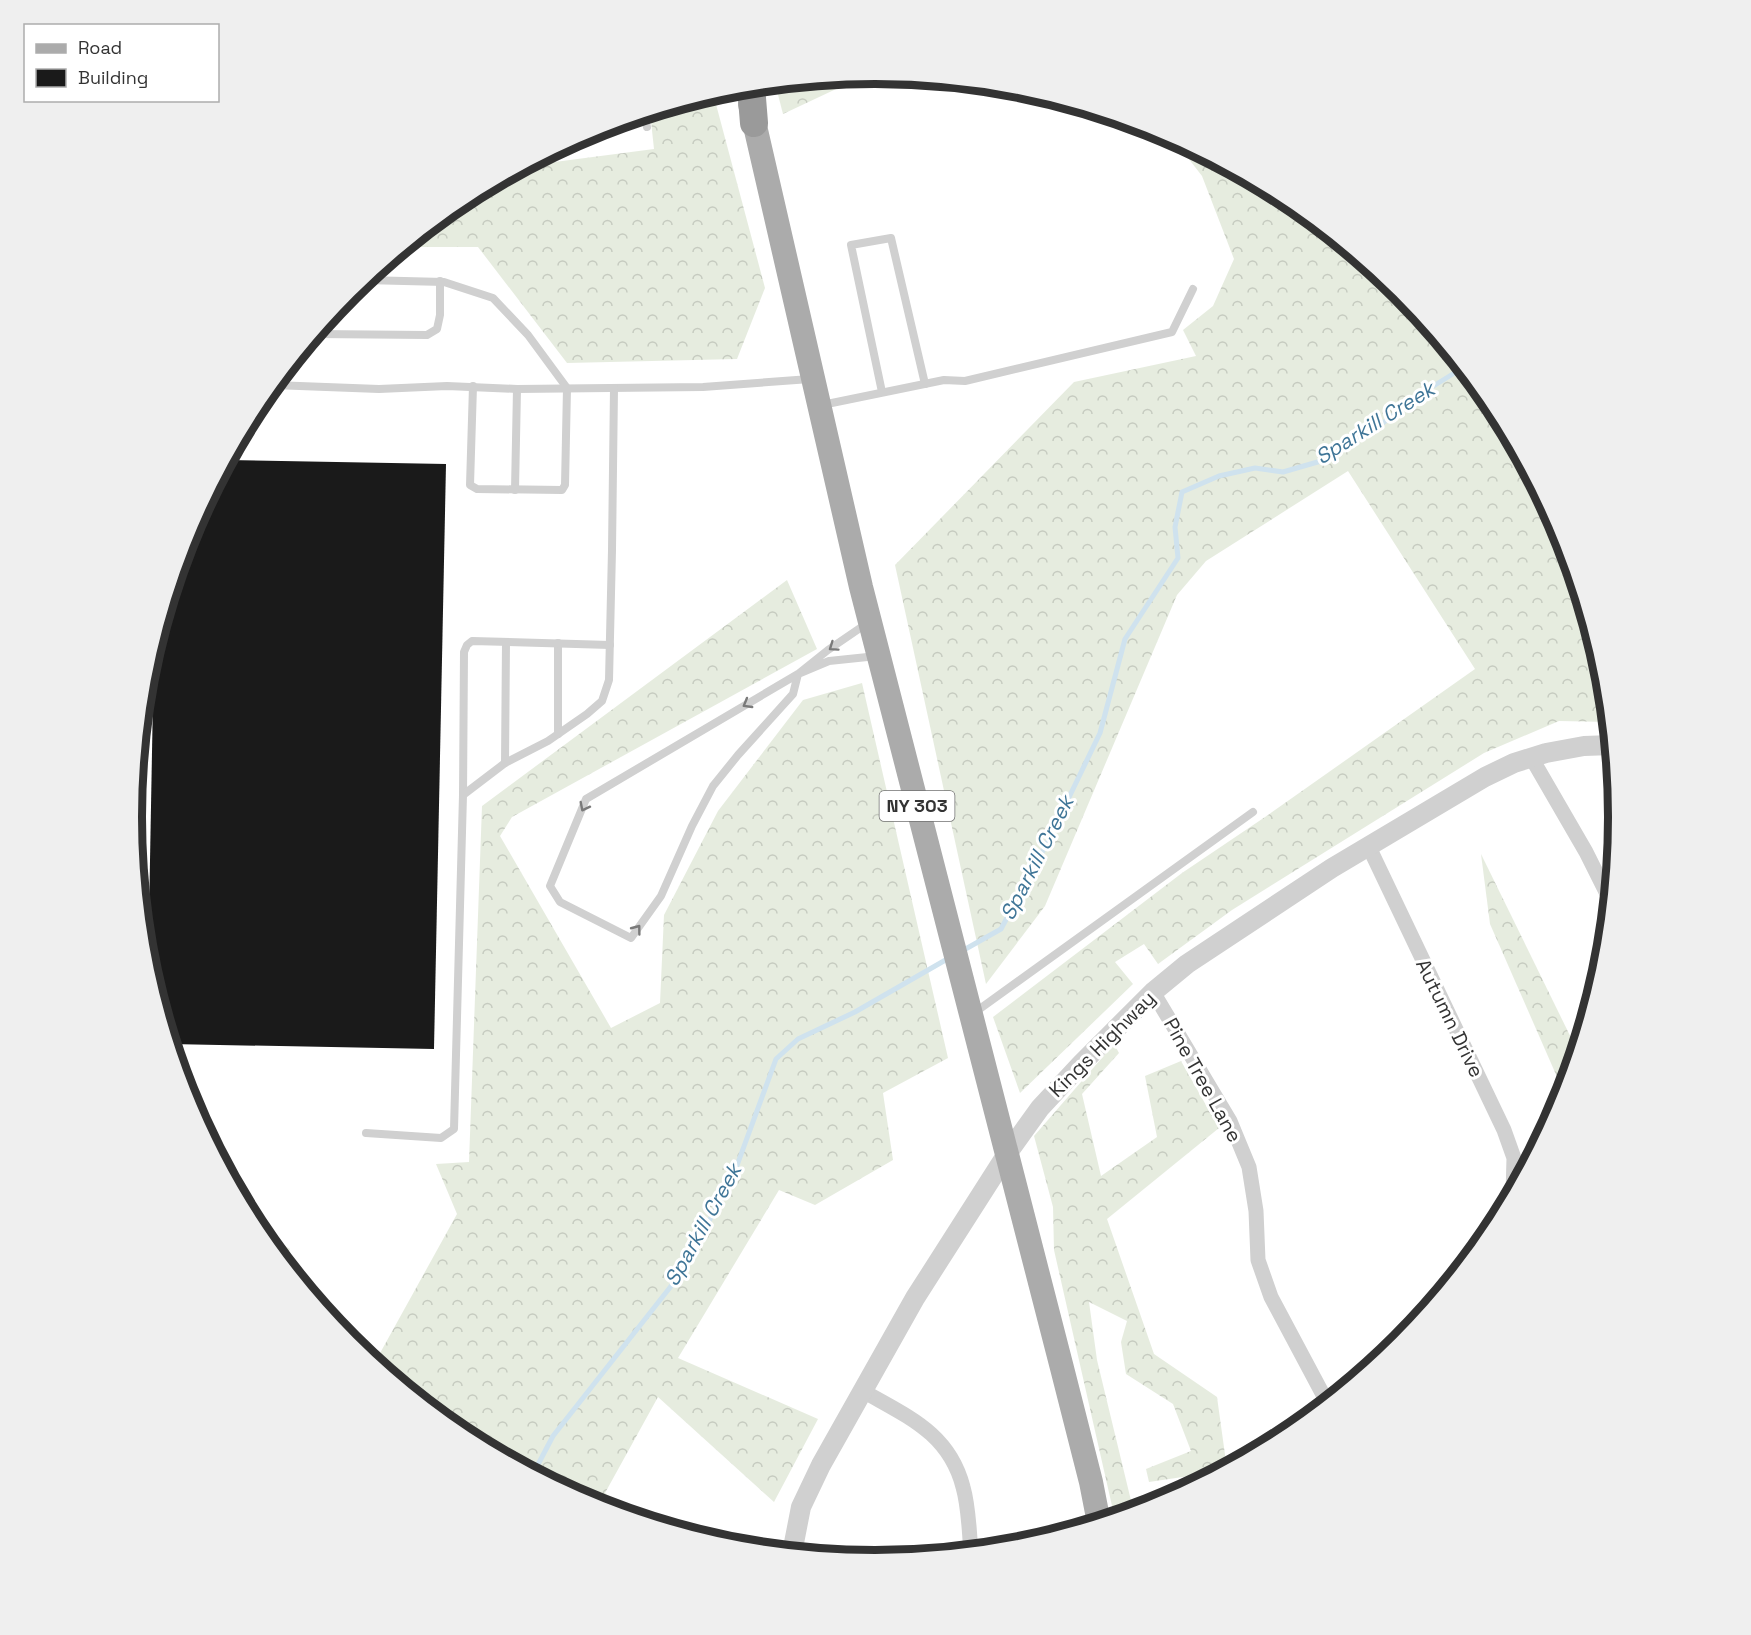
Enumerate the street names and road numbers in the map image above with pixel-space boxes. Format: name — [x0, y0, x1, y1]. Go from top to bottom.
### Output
road number: NY 303 — [880, 791, 954, 821]
street label: Autumn Drive — [1410, 954, 1490, 1082]
street label: Kings Highway — [1043, 985, 1161, 1103]
street label: Pine Tree Lane — [1158, 1013, 1248, 1147]

